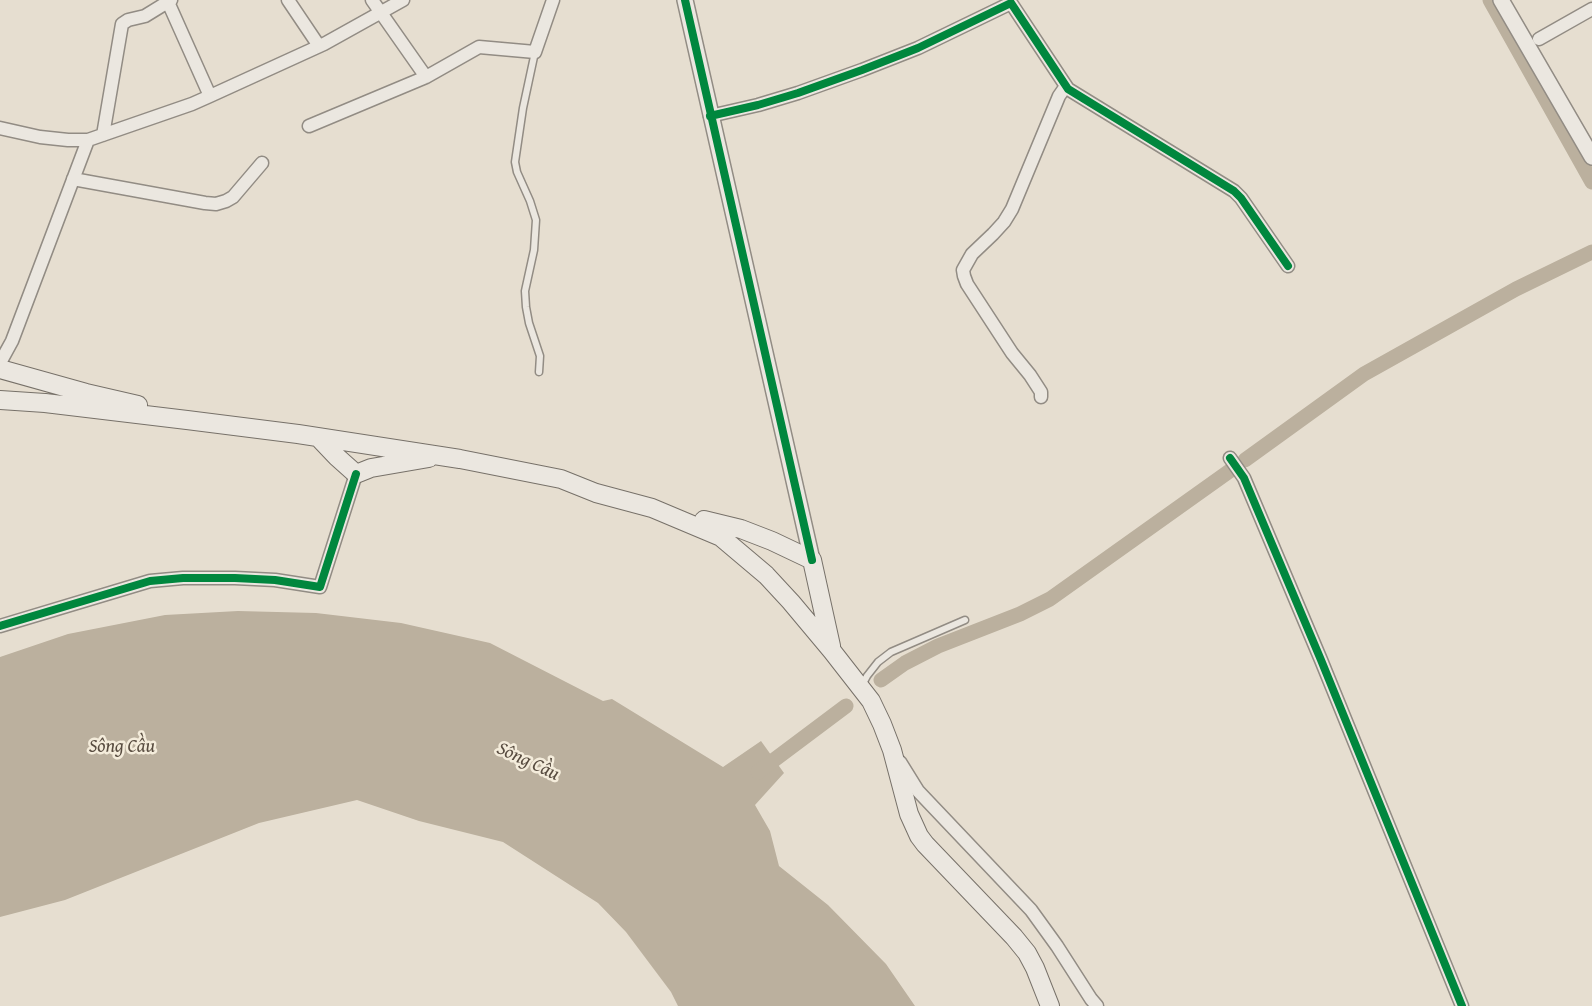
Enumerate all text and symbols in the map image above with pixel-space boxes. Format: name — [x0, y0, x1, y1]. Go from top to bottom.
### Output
water label: Sông Cầu — [89, 736, 155, 758]
water label: Sông Cầu — [493, 738, 563, 786]

